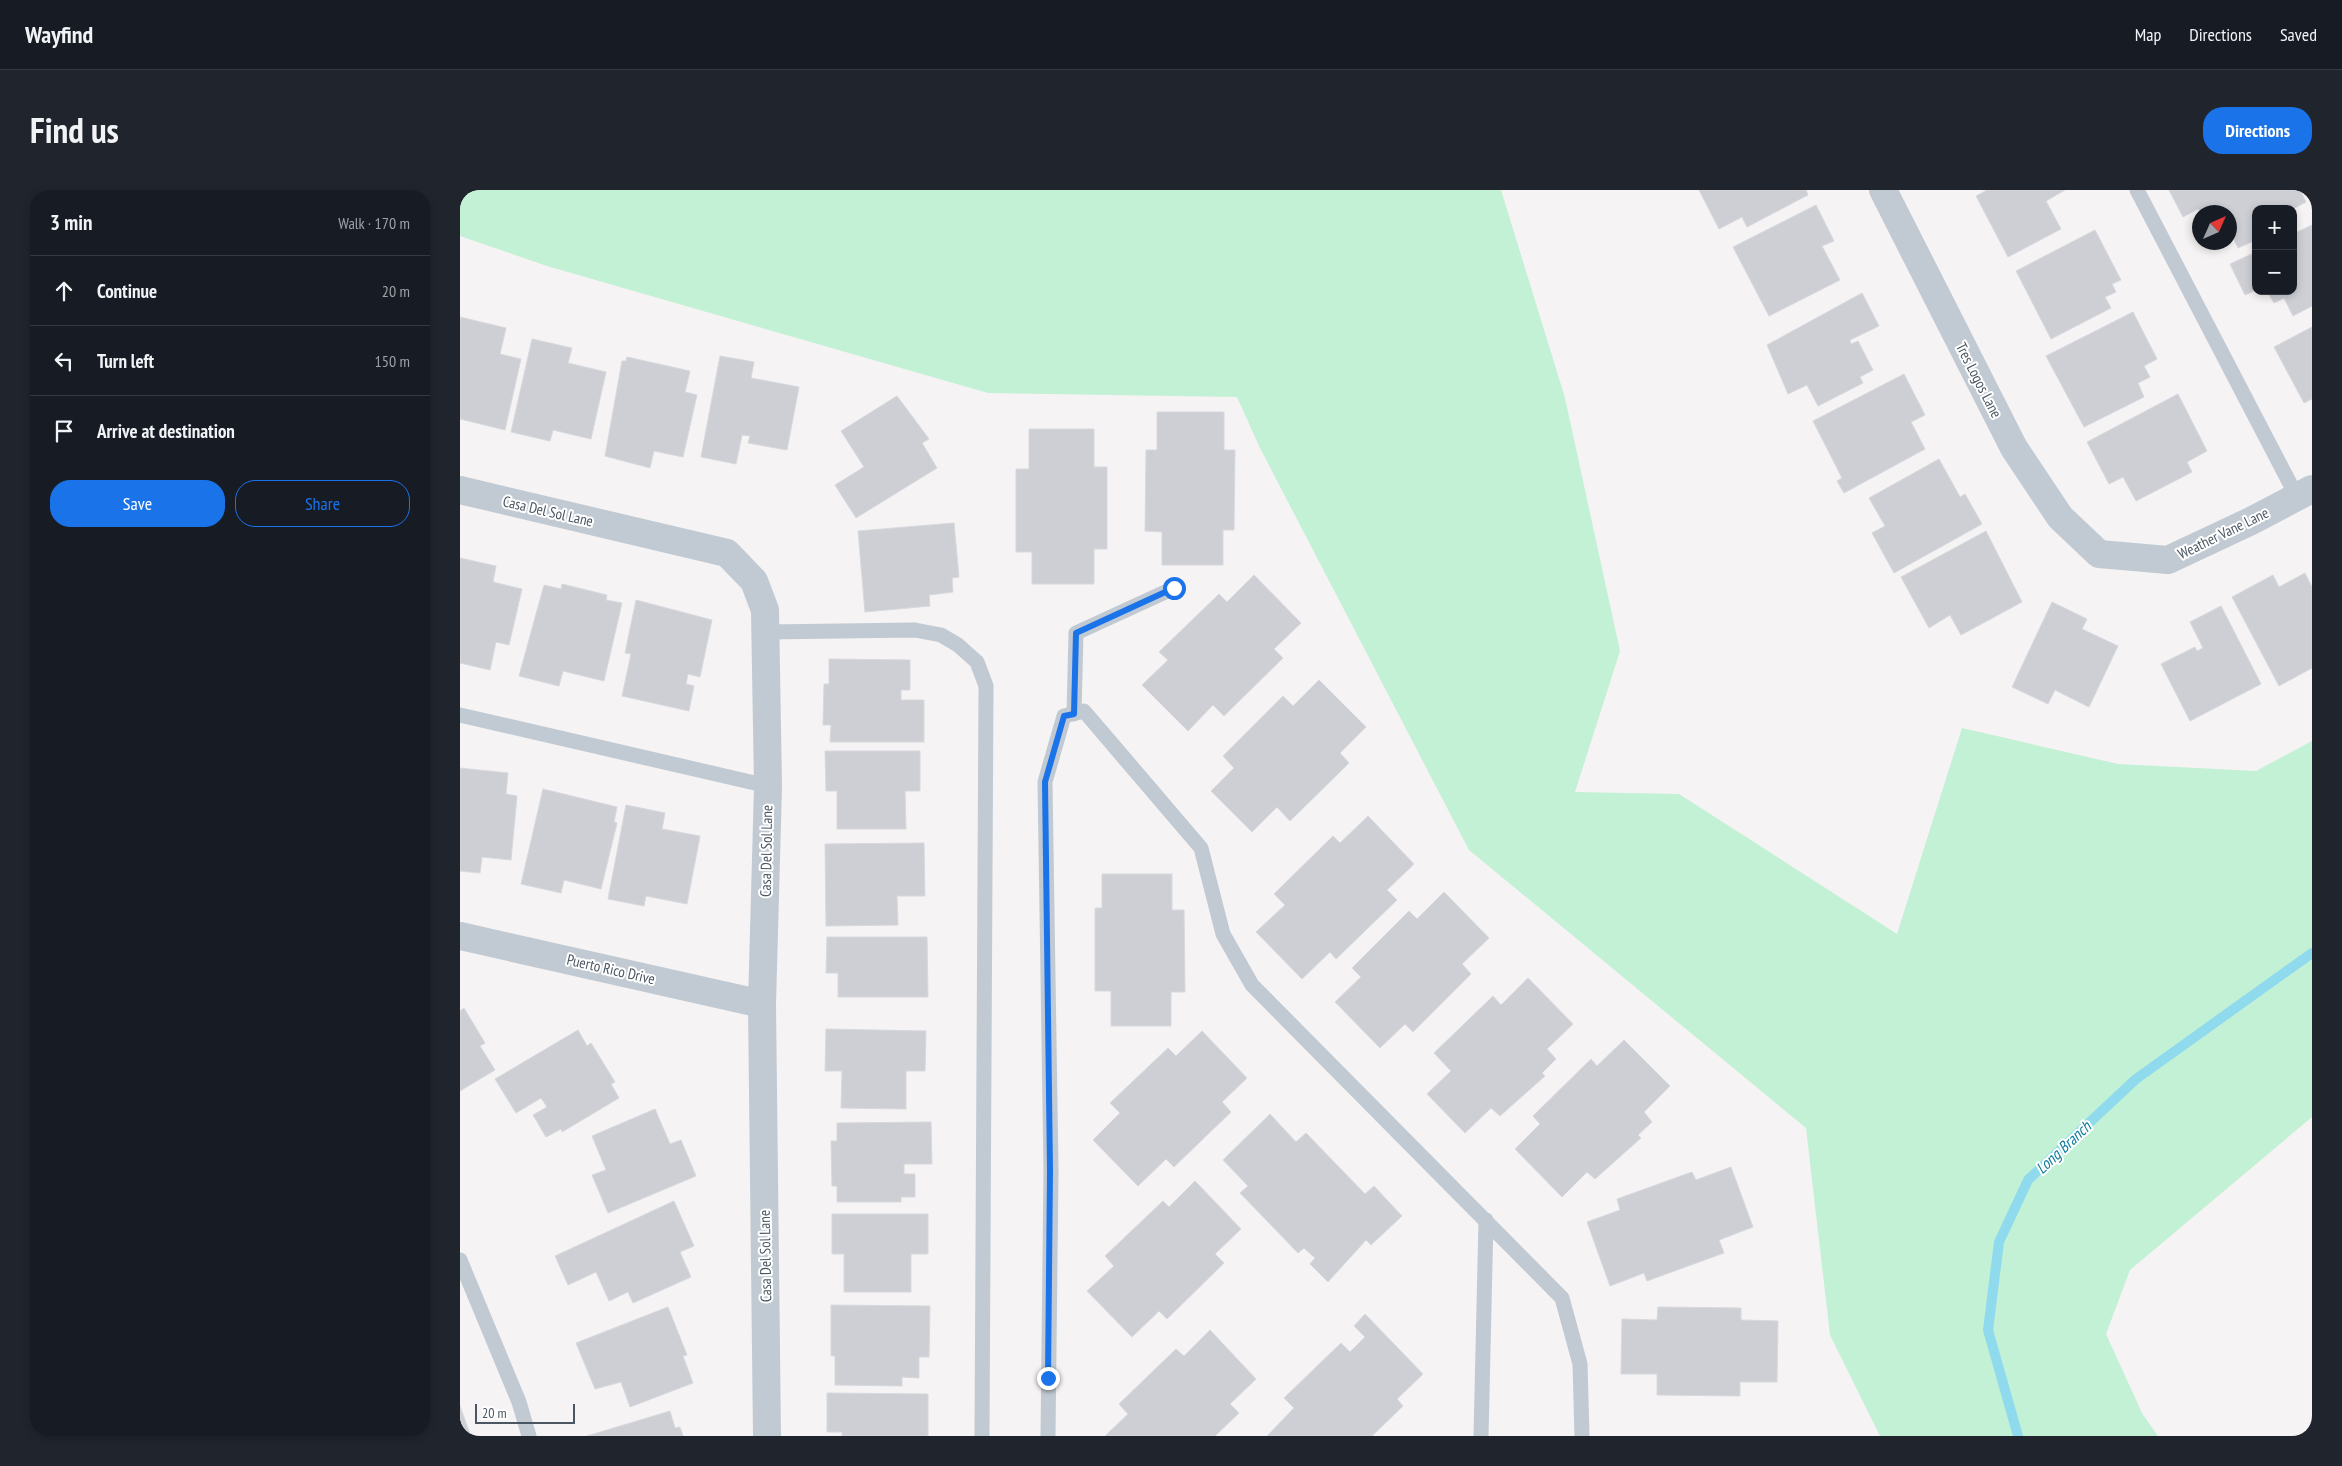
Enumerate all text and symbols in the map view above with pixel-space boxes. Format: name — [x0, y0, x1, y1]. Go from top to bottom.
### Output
text: Wayfind — [25, 19, 93, 50]
text: Map — [2135, 23, 2161, 46]
text: Directions — [2189, 23, 2252, 46]
text: Saved — [2280, 23, 2317, 46]
text: Find us — [30, 107, 119, 153]
button: Directions — [2203, 107, 2312, 154]
north arrow — [2192, 205, 2237, 250]
map controls — [2252, 205, 2297, 295]
button: + — [2252, 205, 2297, 250]
text: 3 min — [50, 209, 92, 236]
text: Walk · 170 m — [338, 213, 410, 233]
button: − — [2252, 250, 2297, 295]
icon: ahead — [50, 277, 78, 305]
text: Continue — [97, 279, 157, 303]
text: 20 m — [382, 281, 410, 301]
street label: Tres Logos Lane — [1952, 339, 2006, 421]
icon: left — [50, 347, 78, 375]
text: Turn left — [97, 349, 154, 373]
text: 150 m — [375, 351, 410, 371]
icon: arrive — [50, 417, 78, 445]
text: Arrive at destination — [97, 419, 235, 443]
button: Save — [50, 480, 225, 527]
button: Share — [235, 480, 410, 527]
street label: Casa Del Sol Lane — [501, 491, 595, 531]
street label: Weather Vane Lane — [2174, 503, 2272, 563]
route start — [1163, 577, 1186, 600]
street label: Casa Del Sol Lane — [756, 805, 776, 897]
street label: Puerto Rico Drive — [565, 950, 657, 988]
water label: Long Branch — [2031, 1116, 2095, 1178]
street label: Casa Del Sol Lane — [755, 1210, 775, 1302]
route end — [1037, 1367, 1060, 1390]
scale bar — [475, 1401, 575, 1424]
text: 20 m — [482, 1404, 507, 1422]

